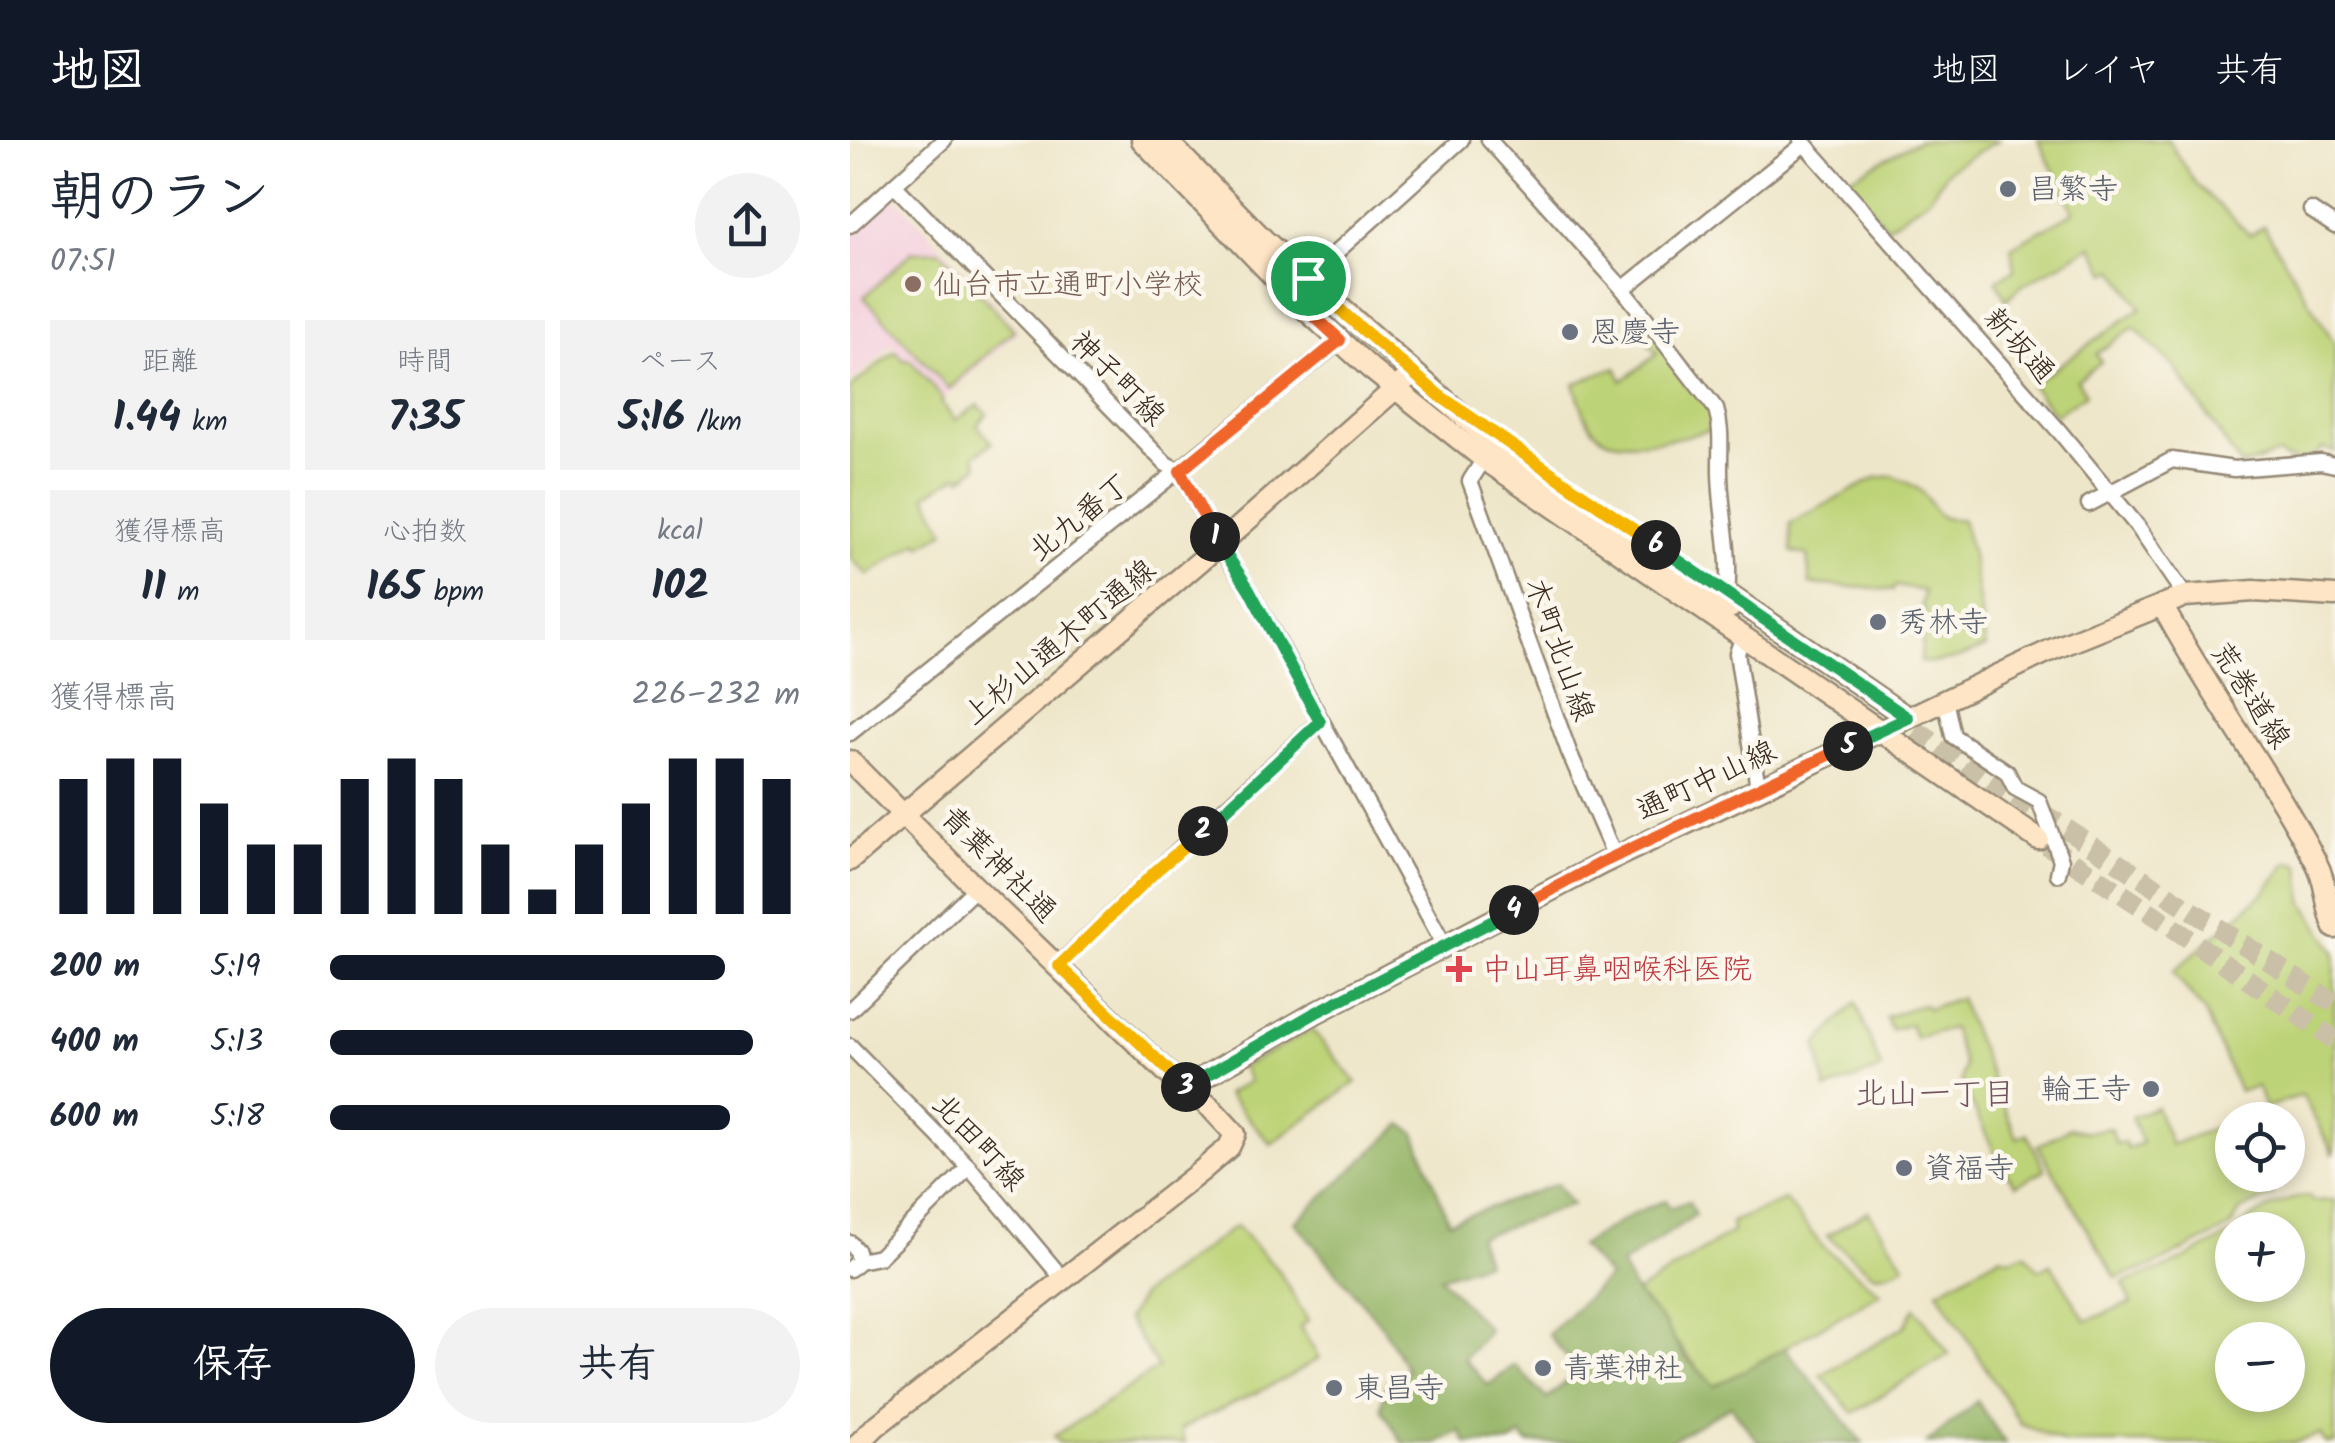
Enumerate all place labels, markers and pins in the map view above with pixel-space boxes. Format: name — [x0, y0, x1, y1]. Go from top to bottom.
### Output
place label: 昌繁寺 — [2028, 167, 2118, 215]
marker: 昌繁寺 — [1997, 178, 2019, 200]
pin — [1266, 236, 1351, 321]
place label: 仙台市立通町小学校 — [933, 262, 1203, 310]
marker: 仙台市立通町小学校 — [902, 273, 924, 295]
place label: 恩慶寺 — [1590, 310, 1680, 358]
marker: 恩慶寺 — [1559, 321, 1581, 343]
pin: 1 — [1190, 512, 1240, 562]
pin: 6 — [1631, 520, 1681, 570]
place label: 秀林寺 — [1898, 600, 1988, 648]
marker: 秀林寺 — [1867, 611, 1889, 633]
pin: 5 — [1823, 721, 1873, 771]
pin: 2 — [1178, 806, 1228, 856]
pin: 4 — [1489, 885, 1539, 935]
place label: 中山耳鼻咽喉科医院 — [1482, 947, 1752, 995]
marker: 中山耳鼻咽喉科医院 — [1446, 956, 1472, 982]
pin: 3 — [1161, 1062, 1211, 1112]
place label: 輪王寺 — [2041, 1067, 2131, 1115]
marker: 輪王寺 — [2140, 1078, 2162, 1100]
place label: 資福寺 — [1924, 1146, 2014, 1194]
marker: 資福寺 — [1893, 1157, 1915, 1179]
place label: 青葉神社 — [1563, 1346, 1683, 1394]
marker: 青葉神社 — [1532, 1357, 1554, 1379]
place label: 東昌寺 — [1354, 1366, 1444, 1414]
marker: 東昌寺 — [1323, 1377, 1345, 1399]

